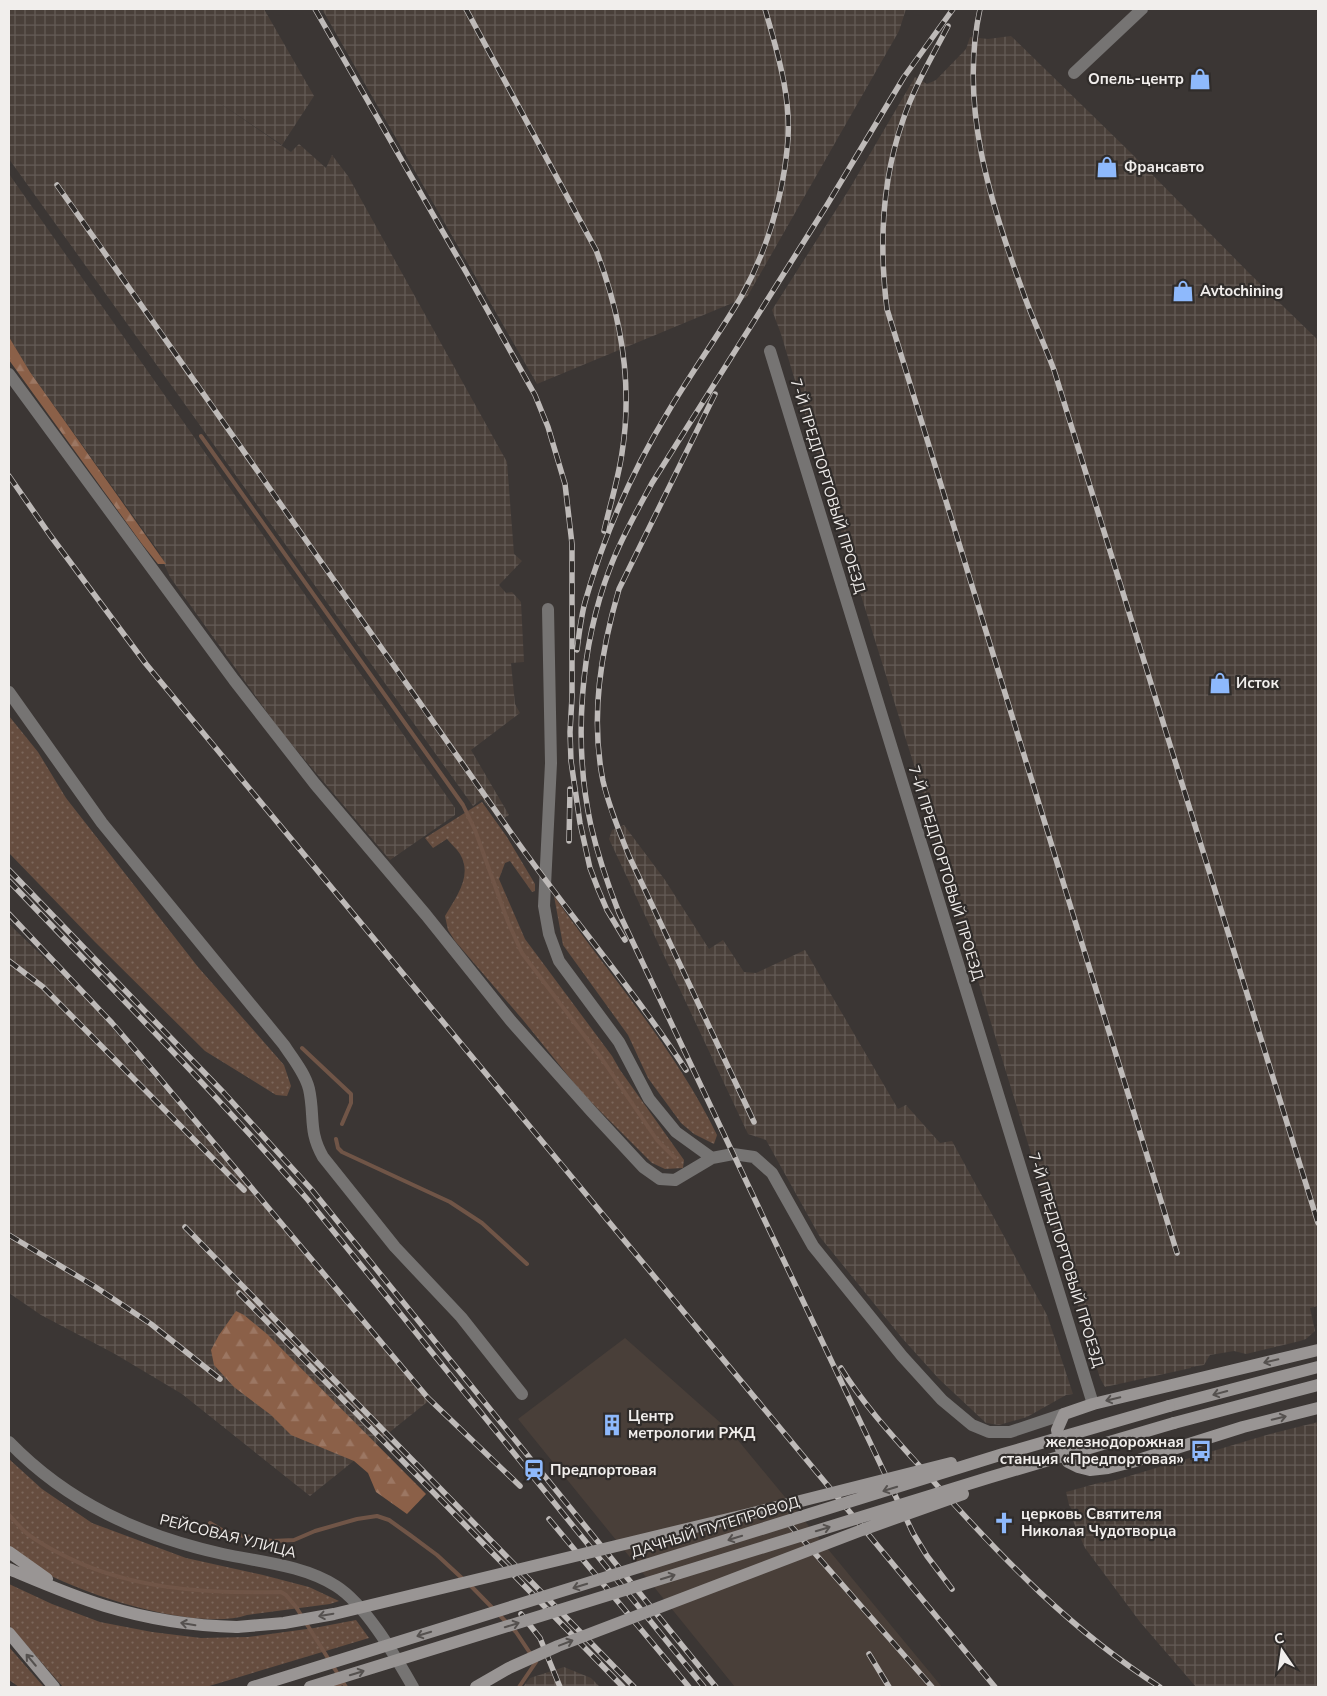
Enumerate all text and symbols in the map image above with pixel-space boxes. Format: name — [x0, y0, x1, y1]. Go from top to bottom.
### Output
shop icon: Опель-центр — [1187, 66, 1213, 92]
place label: Опель-центр — [1088, 69, 1184, 89]
shop icon: Франсавто — [1094, 154, 1120, 180]
place label: Франсавто — [1124, 157, 1204, 177]
shop icon: Avtochining — [1170, 278, 1196, 304]
place label: Avtochining — [1200, 281, 1283, 301]
street label: 7-Й ПРЕДПОРТОВЫЙ ПРОЕЗД — [786, 376, 870, 596]
shop icon: Исток — [1207, 670, 1233, 696]
place label: Исток — [1236, 673, 1279, 693]
street label: 7-Й ПРЕДПОРТОВЫЙ ПРОЕЗД — [904, 763, 988, 983]
street label: 7-Й ПРЕДПОРТОВЫЙ ПРОЕЗД — [1024, 1150, 1108, 1370]
one-way arrow — [1263, 1357, 1279, 1366]
one-way arrow — [1213, 1388, 1229, 1398]
one-way arrow — [1105, 1394, 1121, 1404]
place label: Центр метрологии РЖД — [628, 1406, 755, 1443]
building icon: Центр метрологии РЖД — [599, 1412, 625, 1438]
one-way arrow — [1271, 1413, 1287, 1422]
place label: железнодорожная станция «Предпортовая» — [1000, 1432, 1184, 1469]
bus stop icon: железнодорожная станция «Предпортовая» — [1188, 1438, 1214, 1464]
station icon: Предпортовая — [521, 1457, 547, 1483]
place label: Предпортовая — [550, 1460, 657, 1480]
one-way arrow — [882, 1485, 898, 1495]
street label: ДАЧНЫЙ ПУТЕПРОВОД — [628, 1492, 802, 1562]
place label: церковь Святителя Николая Чудотворца — [1021, 1504, 1176, 1541]
street label: РЕЙСОВАЯ УЛИЦА — [158, 1509, 299, 1563]
church icon: церковь Святителя Николая Чудотворца — [991, 1510, 1017, 1536]
one-way arrow — [814, 1524, 830, 1533]
one-way arrow — [727, 1533, 743, 1543]
one-way arrow — [659, 1572, 675, 1582]
one-way arrow — [572, 1582, 588, 1592]
one-way arrow — [318, 1611, 334, 1621]
one-way arrow — [181, 1618, 197, 1628]
one-way arrow — [504, 1620, 520, 1630]
north arrow — [1257, 1626, 1307, 1676]
text: С — [1272, 1628, 1286, 1649]
one-way arrow — [417, 1630, 433, 1640]
one-way arrow — [558, 1638, 574, 1647]
one-way arrow — [26, 1654, 37, 1667]
one-way arrow — [349, 1667, 365, 1677]

